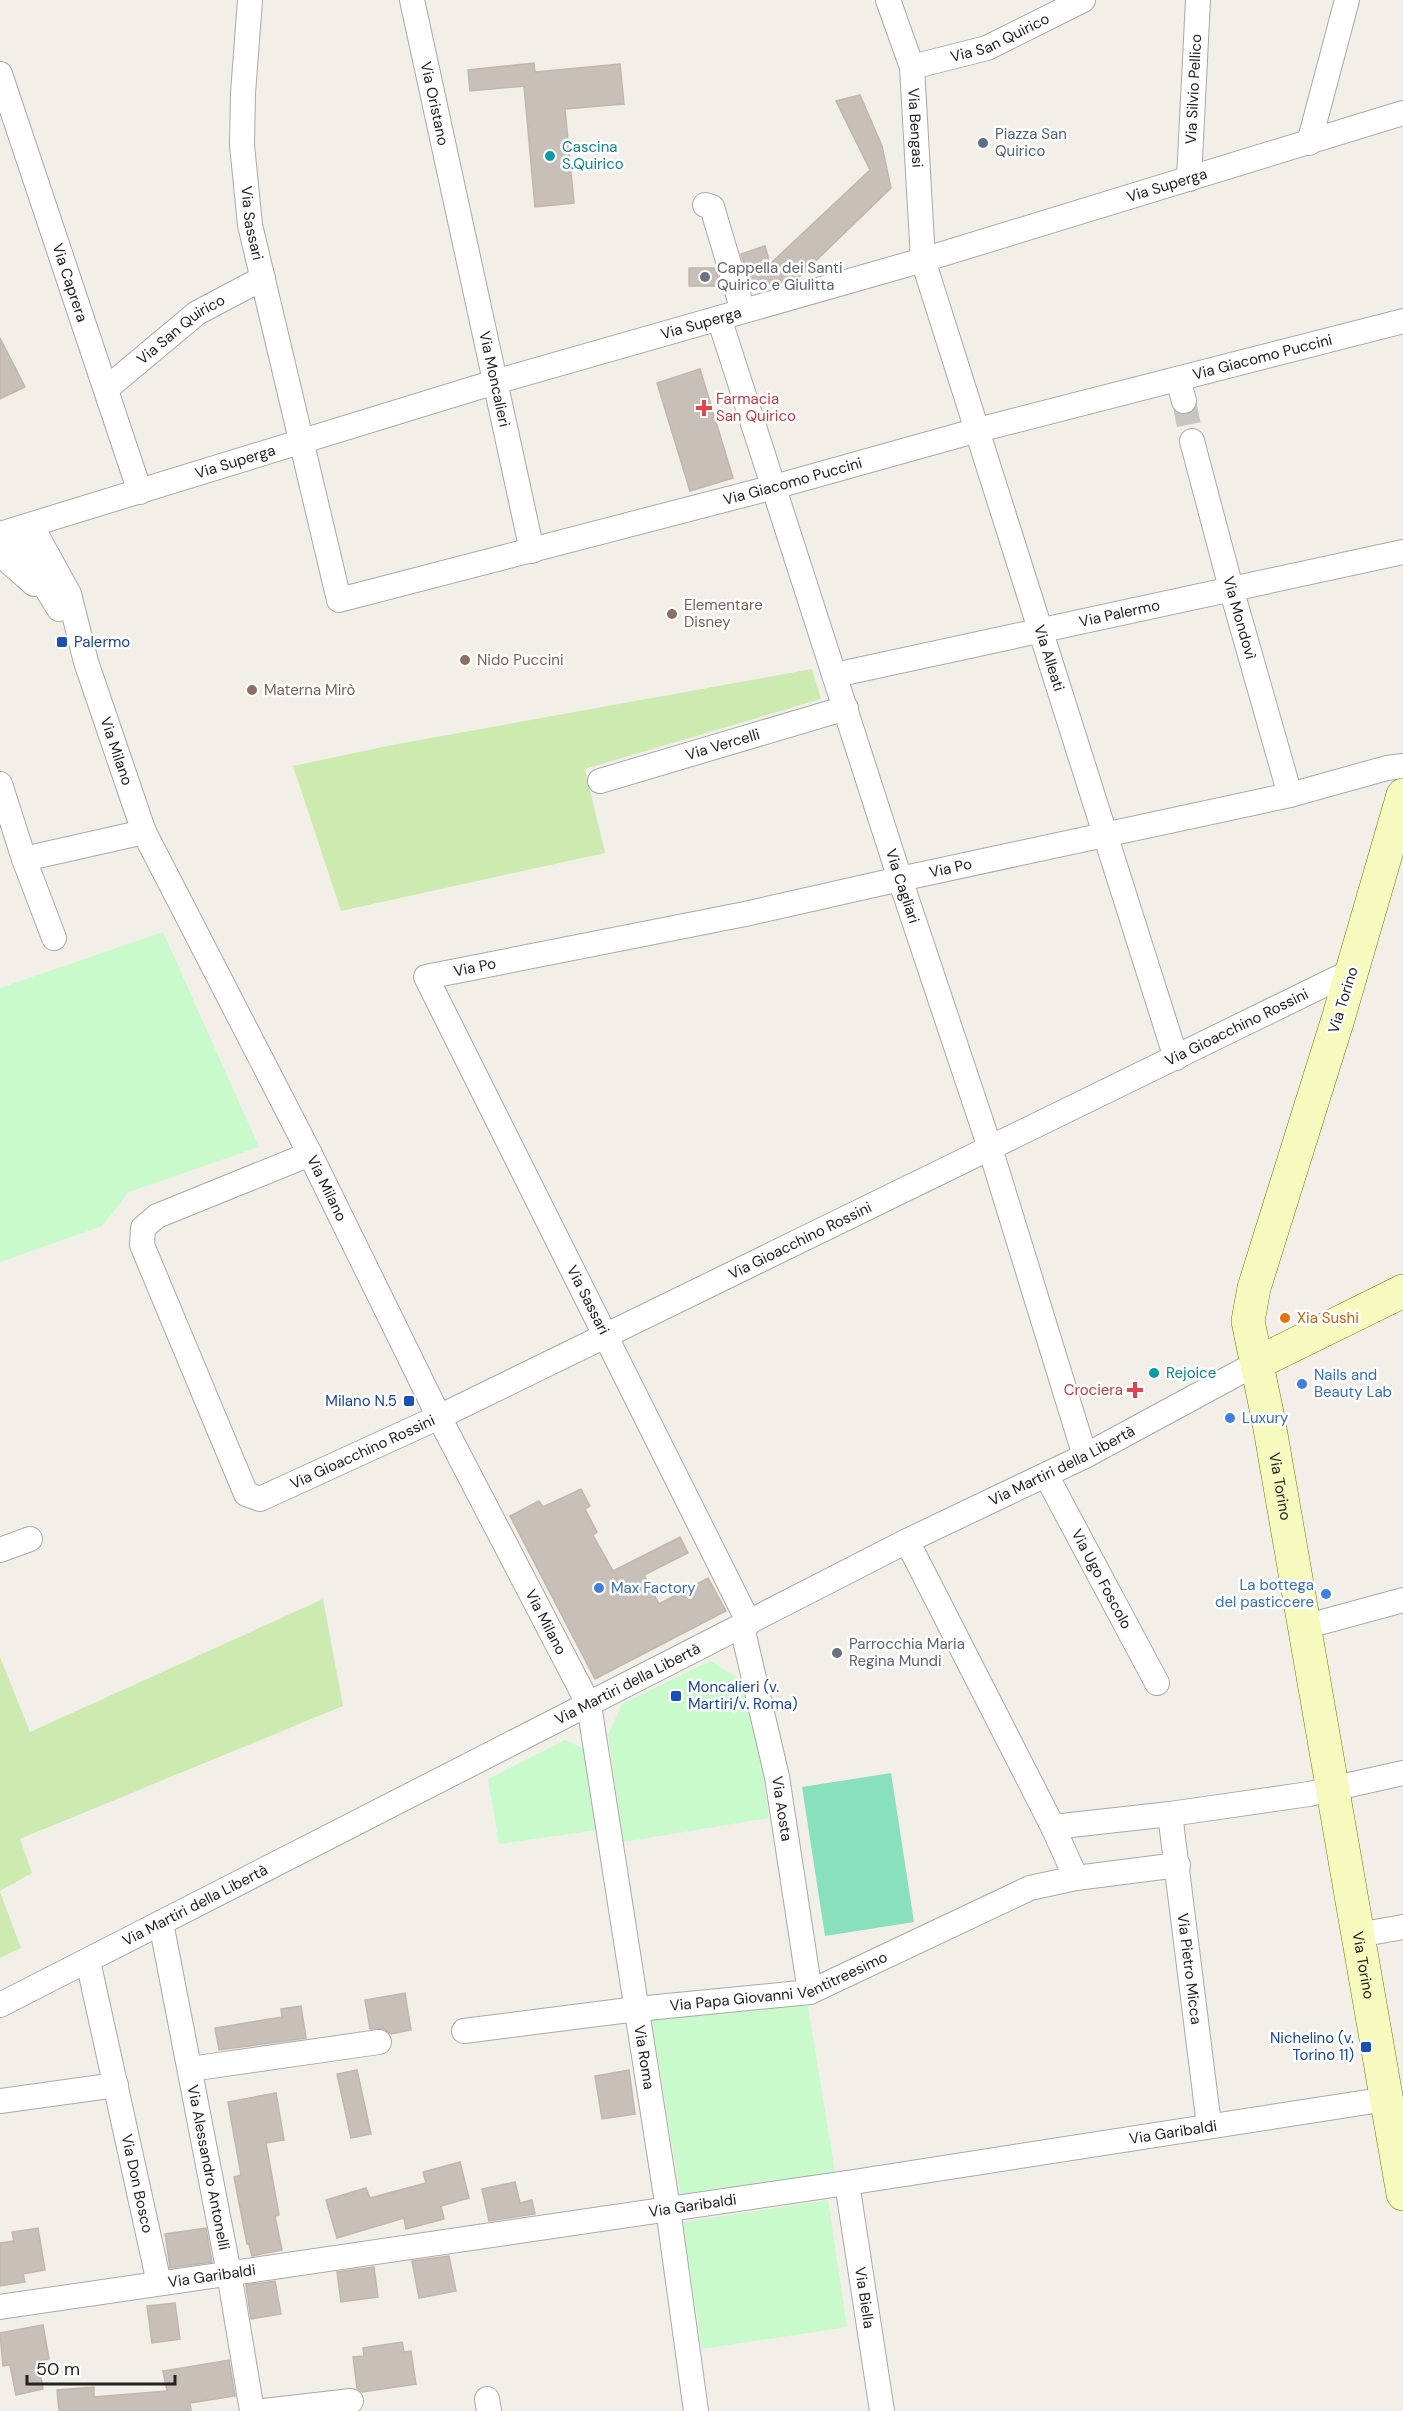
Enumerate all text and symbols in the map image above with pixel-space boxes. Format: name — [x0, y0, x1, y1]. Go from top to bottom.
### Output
street label: Via San Quirico — [948, 8, 1053, 67]
street label: Via Silvio Pellico — [1181, 33, 1206, 145]
street label: Via Oristano — [416, 60, 453, 148]
street label: Via Bengasi — [903, 87, 928, 168]
place label: Piazza San Quirico — [995, 124, 1067, 161]
marker: Piazza San Quirico — [976, 136, 990, 150]
place label: Cascina S.Quirico — [562, 137, 624, 174]
marker: Cascina S.Quirico — [543, 149, 557, 163]
street label: Via Superga — [1124, 164, 1210, 207]
street label: Via Sassari — [236, 185, 268, 262]
street label: Via Caprera — [47, 241, 92, 325]
place label: Cappella dei Santi Quirico e Giulitta — [717, 258, 843, 295]
marker: Cappella dei Santi Quirico e Giulitta — [698, 270, 712, 284]
street label: Via San Quirico — [133, 290, 229, 369]
street label: Via Superga — [658, 302, 744, 344]
street label: Via Moncalieri — [474, 329, 515, 429]
street label: Via Giacomo Puccini — [1191, 330, 1334, 385]
place label: Farmacia San Quirico — [716, 389, 796, 426]
marker: Farmacia San Quirico — [697, 401, 711, 415]
street label: Via Superga — [193, 440, 278, 484]
street label: Via Giacomo Puccini — [721, 453, 864, 510]
street label: Via Mondovì — [1218, 574, 1261, 662]
place label: Elementare Disney — [684, 595, 763, 632]
street label: Via Palermo — [1077, 595, 1162, 632]
marker: Elementare Disney — [665, 607, 679, 621]
street label: Via Alleati — [1029, 622, 1069, 694]
place label: Palermo — [74, 632, 130, 652]
marker: Palermo — [55, 635, 69, 649]
place label: Nido Puccini — [477, 650, 564, 670]
marker: Nido Puccini — [458, 653, 472, 667]
place label: Materna Mirò — [264, 680, 356, 700]
marker: Materna Mirò — [245, 683, 259, 697]
street label: Via Milano — [95, 714, 137, 788]
street label: Via Vercelli — [683, 724, 762, 765]
street label: Via Cagliari — [881, 846, 924, 926]
street label: Via Po — [927, 854, 974, 882]
street label: Via Po — [452, 953, 498, 981]
street label: Via Torino — [1323, 964, 1363, 1036]
street label: Via Gioacchino Rossini — [1162, 984, 1312, 1071]
street label: Via Milano — [302, 1152, 352, 1225]
street label: Via Gioacchino Rossini — [725, 1197, 875, 1284]
street label: Via Sassari — [562, 1262, 614, 1338]
place label: Xia Sushi — [1297, 1308, 1359, 1328]
marker: Xia Sushi — [1278, 1311, 1292, 1325]
place label: Rejoice — [1166, 1363, 1216, 1383]
place label: Nails and Beauty Lab — [1314, 1365, 1392, 1402]
marker: Rejoice — [1147, 1366, 1161, 1380]
marker: Nails and Beauty Lab — [1295, 1377, 1309, 1391]
place label: Crociera — [1064, 1380, 1123, 1400]
marker: Crociera — [1128, 1383, 1142, 1397]
place label: Milano N.5 — [325, 1391, 397, 1411]
marker: Milano N.5 — [402, 1394, 416, 1408]
place label: Luxury — [1242, 1408, 1289, 1428]
street label: Via Gioacchino Rossini — [287, 1410, 438, 1494]
marker: Luxury — [1223, 1411, 1237, 1425]
street label: Via Martiri della Libertà — [986, 1421, 1138, 1510]
street label: Via Torino — [1264, 1451, 1296, 1522]
street label: Via Ugo Foscolo — [1067, 1526, 1136, 1633]
place label: La bottega del pasticcere — [1215, 1575, 1314, 1612]
place label: Max Factory — [611, 1578, 696, 1598]
marker: Max Factory — [592, 1581, 606, 1595]
street label: Via Milano — [521, 1586, 571, 1658]
marker: La bottega del pasticcere — [1319, 1587, 1333, 1601]
place label: Parrocchia Maria Regina Mundi — [849, 1634, 965, 1671]
street label: Via Martiri della Libertà — [552, 1638, 704, 1729]
marker: Parrocchia Maria Regina Mundi — [830, 1646, 844, 1660]
place label: Moncalieri (v. Martiri/v. Roma) — [688, 1677, 798, 1714]
marker: Moncalieri (v. Martiri/v. Roma) — [669, 1689, 683, 1703]
street label: Via Aosta — [767, 1775, 797, 1843]
street label: Via Martiri della Libertà — [119, 1860, 271, 1951]
street label: Via Pietro Micca — [1173, 1912, 1206, 2026]
street label: Via Torino — [1348, 1930, 1379, 2001]
street label: Via Papa Giovanni Ventitreesimo — [669, 1947, 891, 2016]
street label: Via Roma — [629, 2024, 659, 2091]
place label: Nichelino (v. Torino 11) — [1270, 2028, 1354, 2065]
marker: Nichelino (v. Torino 11) — [1359, 2040, 1373, 2054]
street label: Via Alessandro Antonelli — [183, 2083, 234, 2252]
street label: Via Garibaldi — [1128, 2116, 1218, 2149]
street label: Via Don Bosco — [116, 2132, 158, 2235]
street label: Via Garibaldi — [647, 2189, 738, 2222]
street label: Via Garibaldi — [167, 2260, 257, 2292]
street label: Via Biella — [850, 2266, 879, 2330]
scale bar — [27, 2348, 176, 2386]
text: 50 m — [36, 2357, 80, 2381]

